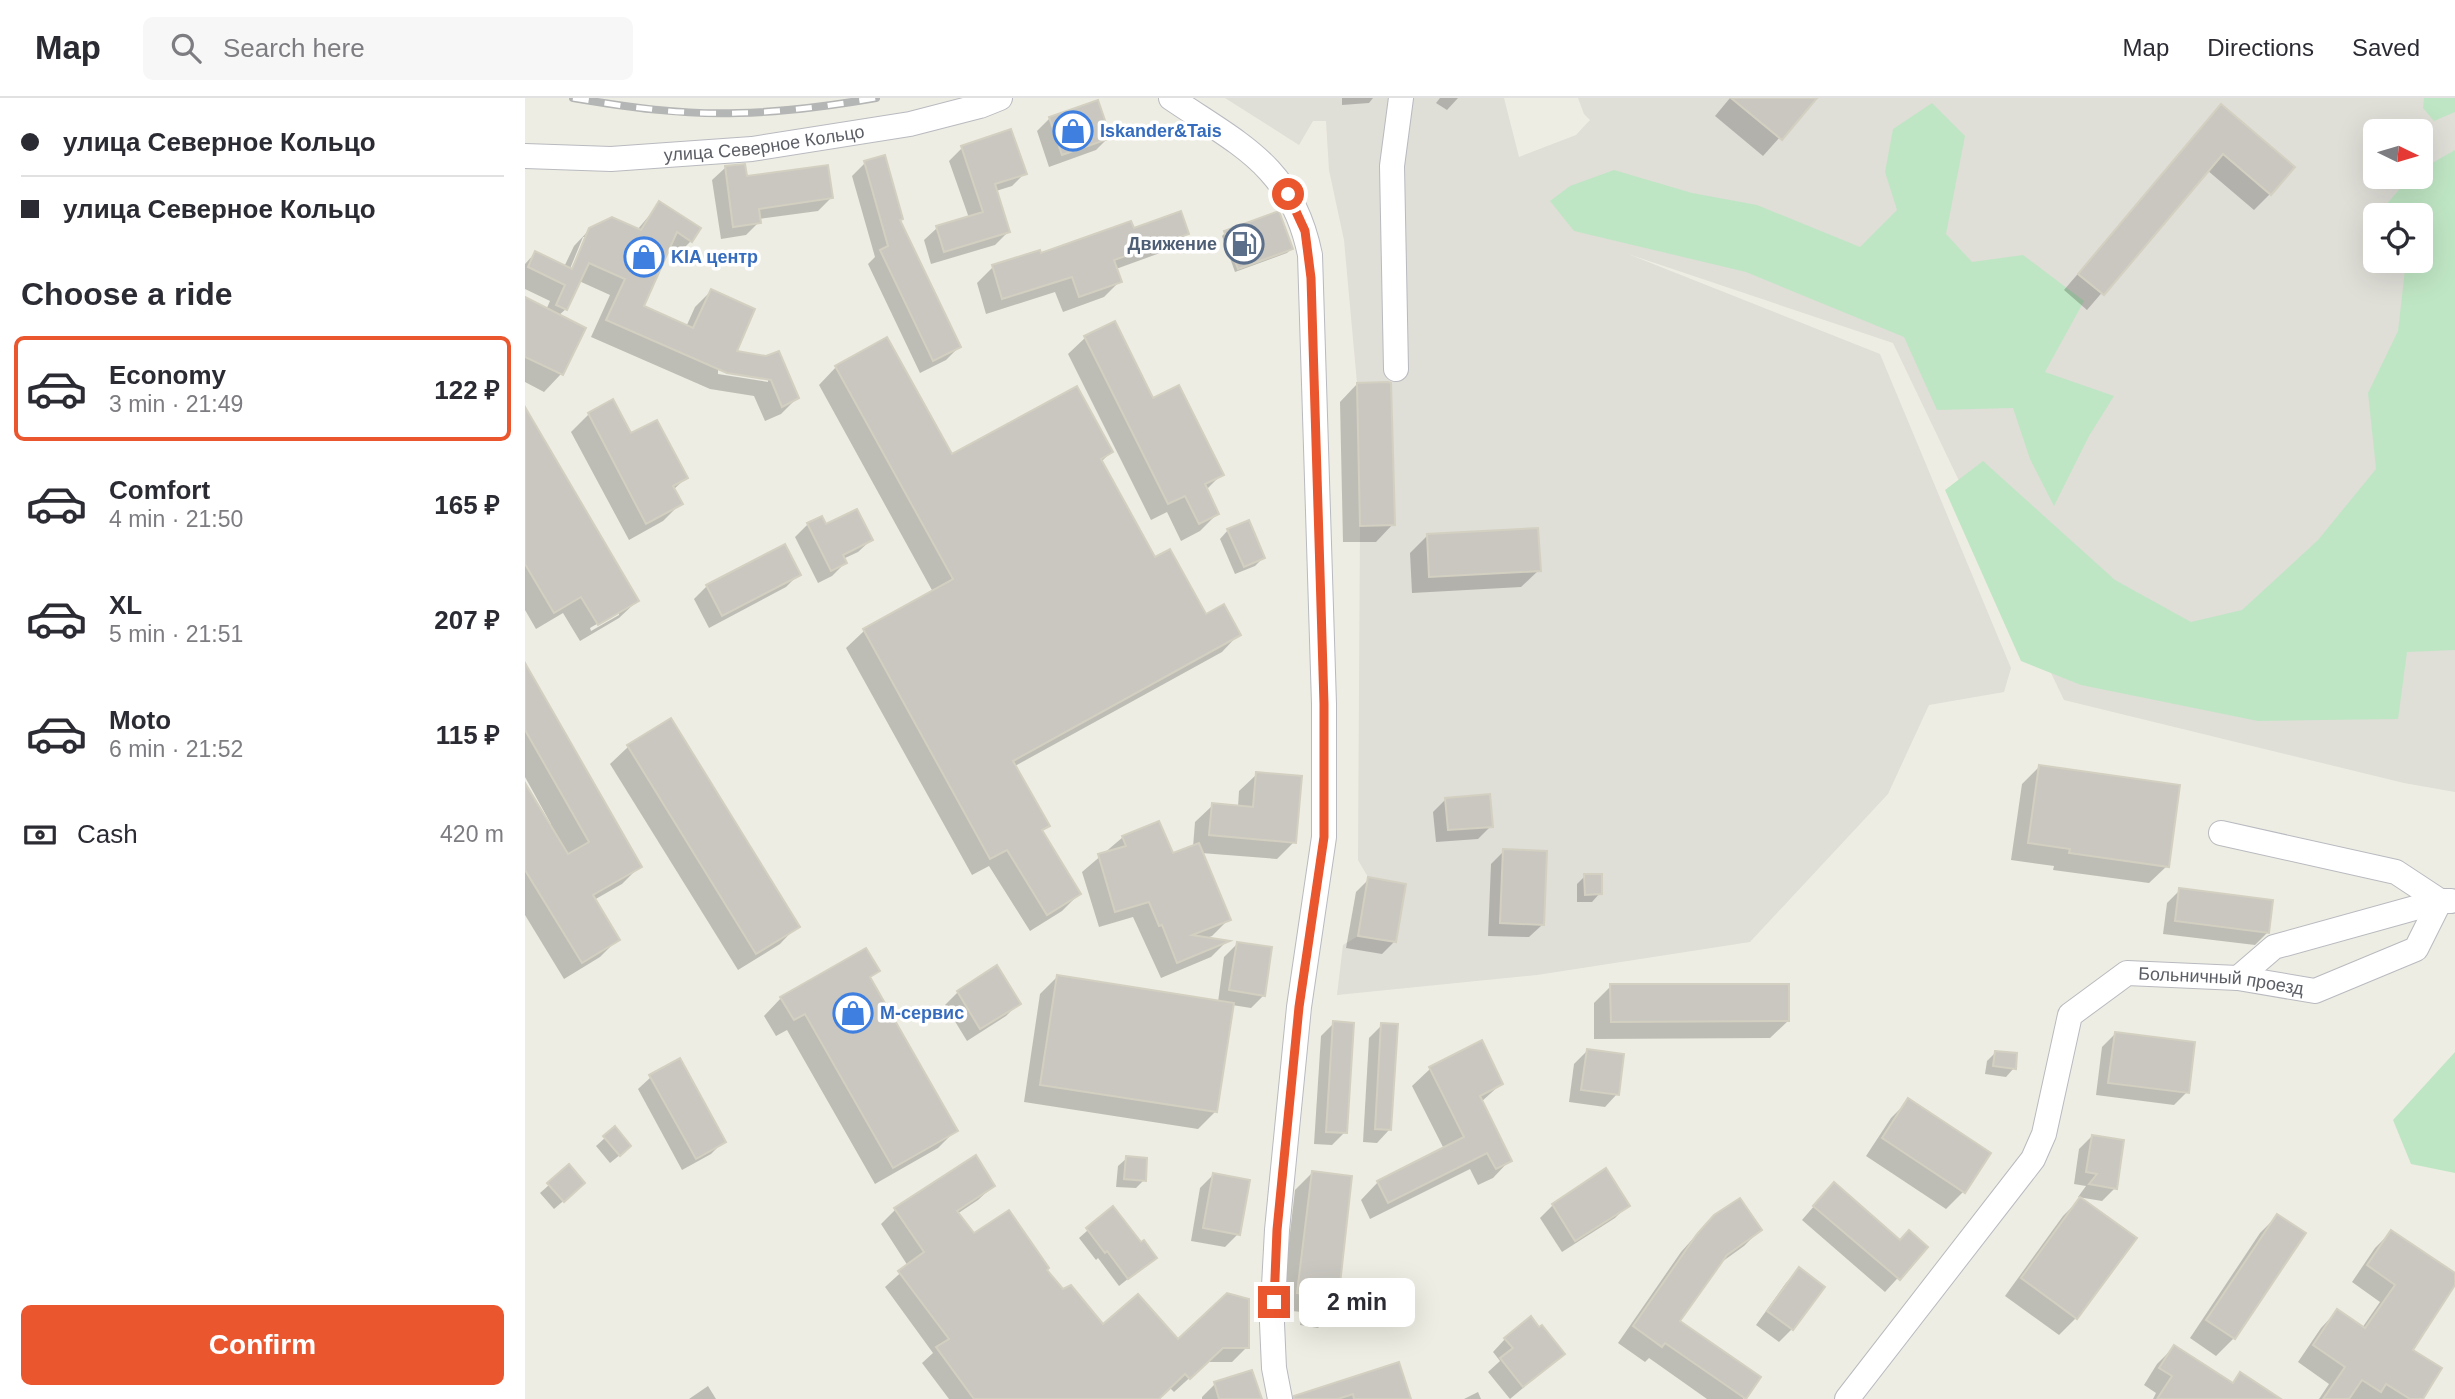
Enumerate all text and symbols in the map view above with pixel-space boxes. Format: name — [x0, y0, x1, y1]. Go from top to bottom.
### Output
search box — [143, 17, 633, 80]
text: Map — [35, 29, 101, 66]
icon: search — [167, 29, 205, 67]
text: Search here — [223, 33, 365, 63]
text: Map — [2123, 34, 2169, 61]
text: Directions — [2207, 34, 2314, 61]
text: Saved — [2352, 34, 2420, 61]
shop icon: Iskander&Tais — [1052, 110, 1094, 152]
north arrow — [2363, 119, 2433, 189]
map controls — [2363, 119, 2433, 273]
street label: улица Северное Кольцо — [663, 121, 866, 165]
place label: Iskander&Tais — [1100, 121, 1222, 141]
text: улица Северное Кольцо — [63, 127, 376, 157]
route start — [1272, 178, 1304, 210]
text: улица Северное Кольцо — [63, 194, 376, 224]
button: locate — [2363, 203, 2433, 273]
fuel station icon: Движение — [1223, 223, 1265, 265]
place label: Движение — [1128, 234, 1217, 254]
shop icon: KIA центр — [623, 236, 665, 278]
place label: KIA центр — [671, 247, 758, 267]
text: Choose a ride — [21, 276, 233, 312]
icon: car — [25, 357, 88, 420]
text: Economy — [109, 360, 226, 390]
text: 122 ₽ — [434, 375, 500, 405]
text: 3 min · 21:49 — [109, 391, 243, 417]
icon: car — [25, 472, 88, 535]
text: Comfort — [109, 475, 210, 505]
text: 165 ₽ — [434, 490, 500, 520]
text: 4 min · 21:50 — [109, 506, 243, 532]
icon: car — [25, 587, 88, 650]
text: XL — [109, 590, 142, 620]
text: 207 ₽ — [434, 605, 500, 635]
text: 5 min · 21:51 — [109, 621, 243, 647]
icon: car — [25, 702, 88, 765]
text: Moto — [109, 705, 171, 735]
text: 115 ₽ — [436, 720, 500, 750]
text: 6 min · 21:52 — [109, 736, 243, 762]
icon: cash — [21, 816, 59, 854]
text: Cash — [77, 819, 138, 849]
text: 420 m — [440, 821, 504, 847]
street label: Больничный проезд — [2138, 964, 2306, 999]
shop icon: М-сервис — [832, 992, 874, 1034]
place label: М-сервис — [880, 1003, 964, 1023]
callout: 2 min — [1299, 1278, 1414, 1326]
route end — [1258, 1286, 1290, 1318]
text: 2 min — [1327, 1289, 1387, 1315]
button: Confirm — [21, 1305, 504, 1385]

